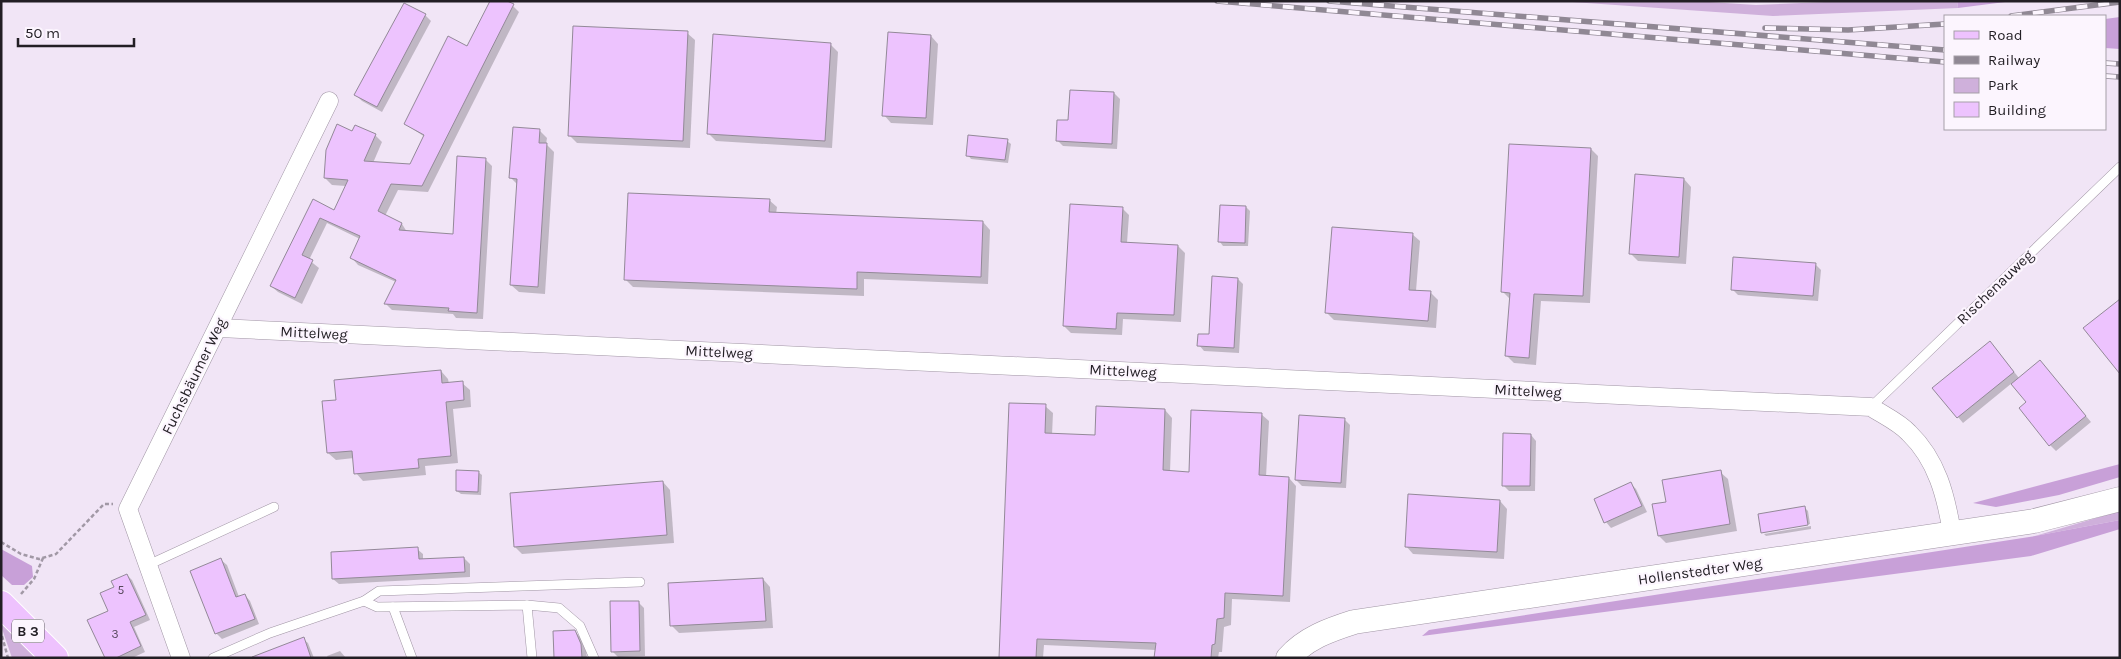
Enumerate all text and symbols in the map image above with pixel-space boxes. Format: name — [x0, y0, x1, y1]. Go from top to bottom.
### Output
scale bar — [18, 15, 134, 47]
legend — [1944, 15, 2106, 130]
text: 50 m — [25, 24, 60, 42]
text: Road — [1988, 26, 2023, 44]
text: Railway — [1988, 51, 2040, 69]
text: Park — [1988, 76, 2018, 94]
text: Building — [1988, 101, 2046, 119]
street label: Rischenauweg — [1953, 246, 2037, 328]
street label: Fuchsbäumer Weg — [158, 314, 230, 437]
street label: Mittelweg — [280, 322, 349, 344]
street label: Mittelweg — [685, 341, 754, 363]
street label: Mittelweg — [1089, 360, 1158, 382]
street label: Mittelweg — [1494, 380, 1563, 402]
street label: Hollenstedter Weg — [1637, 553, 1764, 589]
house number: 5 — [118, 583, 125, 597]
road number: B 3 — [12, 620, 44, 642]
house number: 3 — [111, 627, 119, 641]

